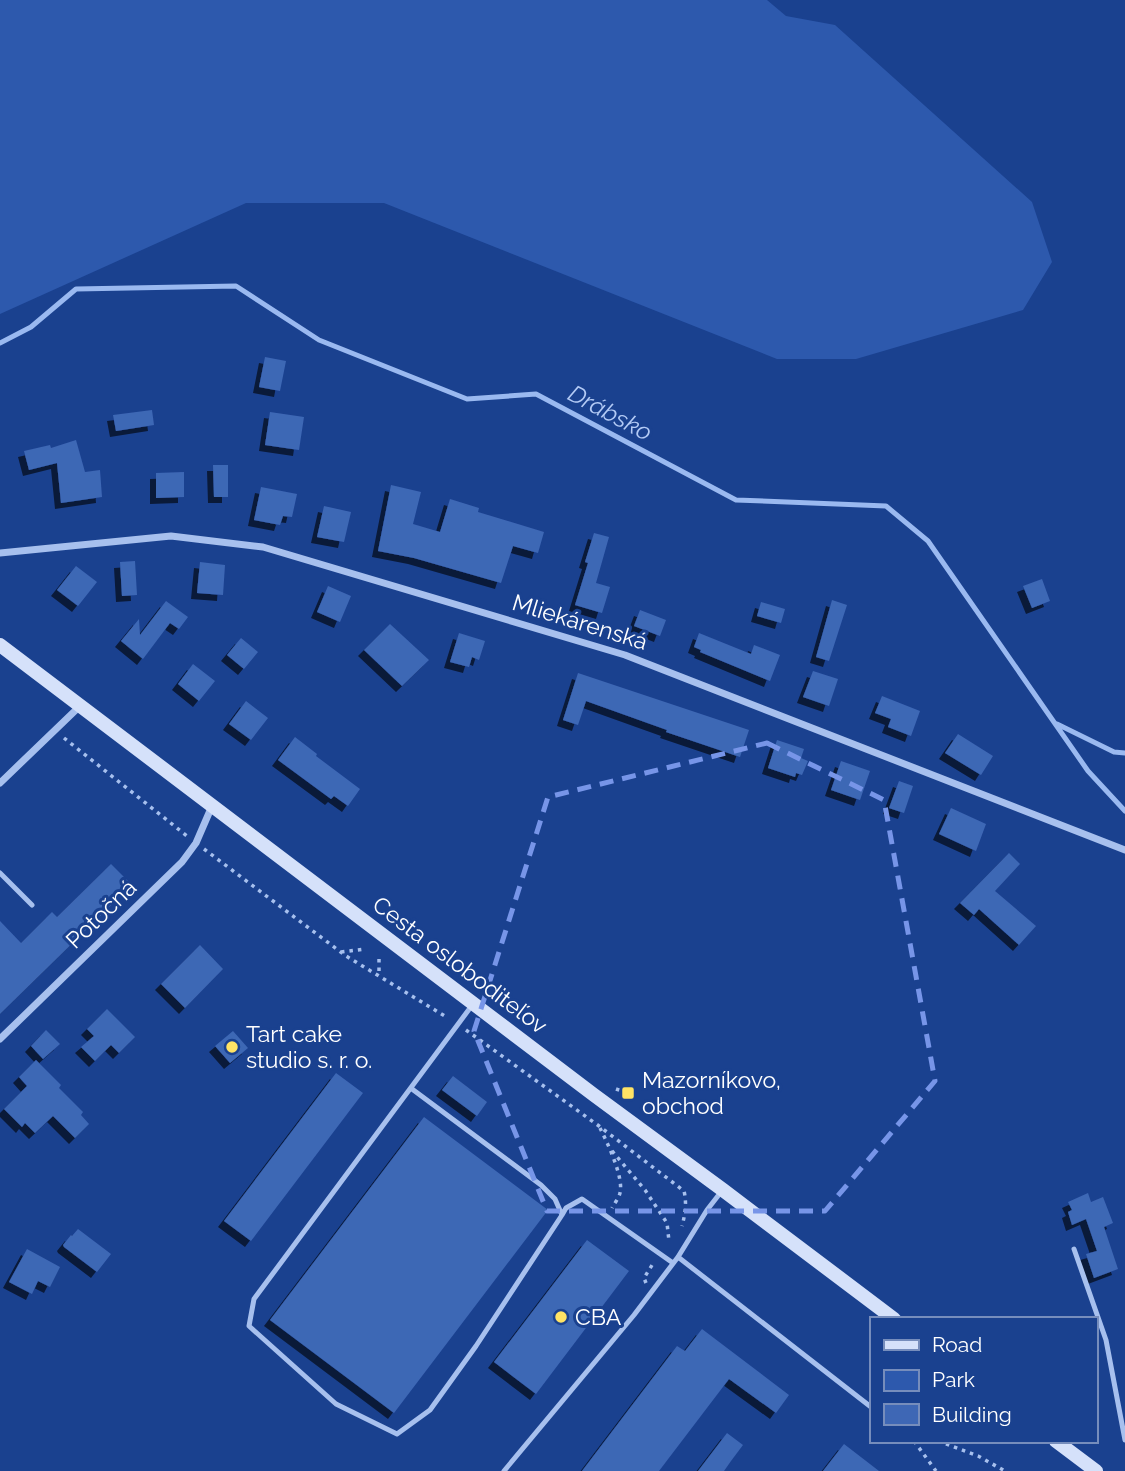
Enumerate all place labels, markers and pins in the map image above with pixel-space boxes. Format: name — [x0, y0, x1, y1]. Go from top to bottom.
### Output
place label: Tart cake studio s. r. o. — [246, 1020, 372, 1073]
marker: Tart cake studio s. r. o. — [224, 1039, 240, 1055]
place label: Mazorníkovo, obchod — [642, 1066, 781, 1119]
marker: Mazorníkovo, obchod — [620, 1085, 636, 1101]
place label: CBA — [575, 1303, 622, 1330]
marker: CBA — [553, 1309, 569, 1325]

